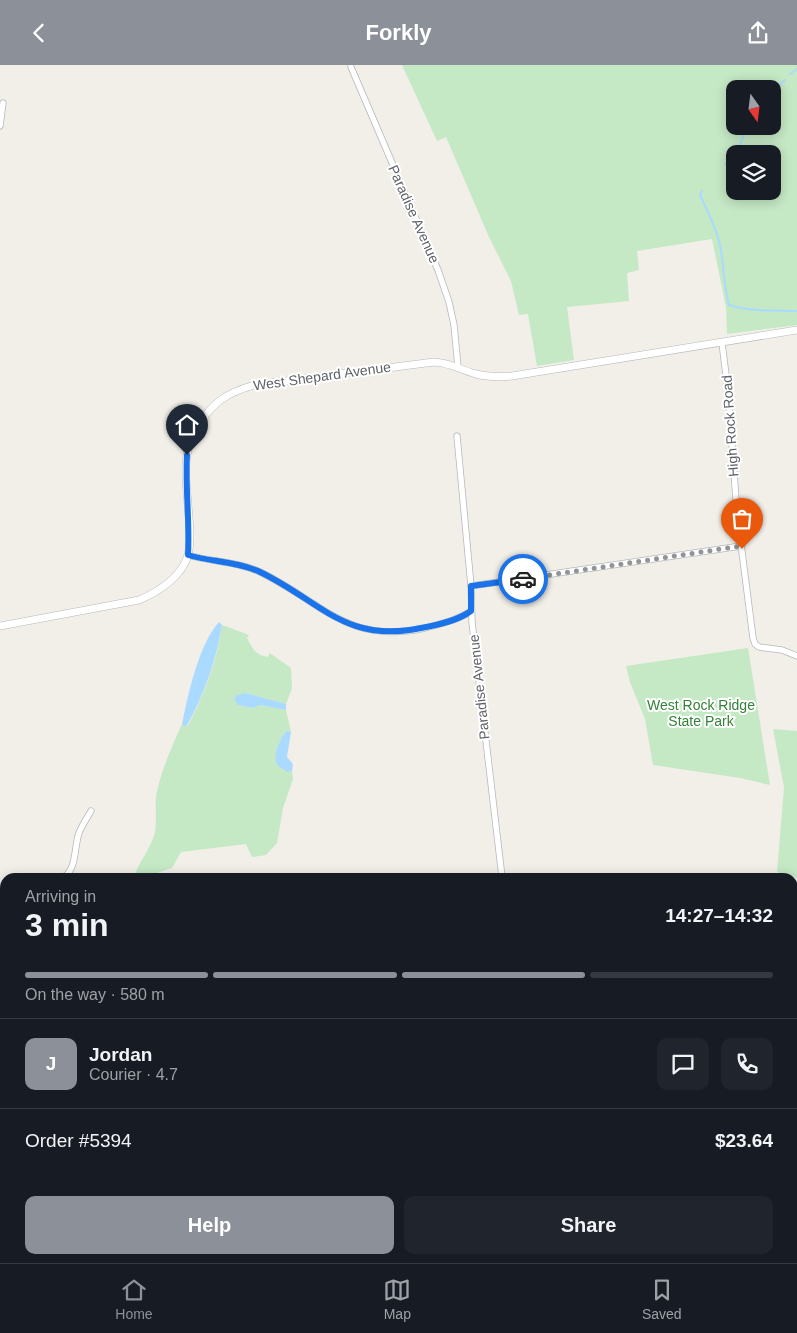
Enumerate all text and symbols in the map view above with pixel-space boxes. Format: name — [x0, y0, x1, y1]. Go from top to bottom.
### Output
icon: back — [25, 19, 53, 47]
icon: share — [744, 19, 772, 47]
text: Forkly — [365, 20, 432, 45]
north arrow — [726, 80, 781, 135]
map controls — [726, 80, 781, 200]
button: layers — [726, 145, 781, 200]
street label: Paradise Avenue — [385, 163, 443, 266]
street label: West Shepard Avenue — [252, 358, 392, 394]
street label: High Rock Road — [718, 375, 742, 477]
pin — [166, 404, 208, 455]
icon: home — [173, 411, 201, 439]
pin — [721, 498, 763, 549]
icon: bag — [728, 505, 756, 533]
courier — [498, 554, 548, 604]
icon: car — [509, 565, 537, 593]
street label: Paradise Avenue — [466, 633, 492, 740]
park label: West Rock Ridge State Park — [647, 697, 755, 729]
text: Arriving in — [25, 888, 96, 905]
text: 14:27–14:32 — [665, 905, 773, 926]
text: 3 min — [25, 907, 109, 943]
text: On the way · 580 m — [25, 986, 165, 1003]
button: chat — [657, 1038, 709, 1090]
button: phone — [721, 1038, 773, 1090]
text: Jordan — [89, 1044, 152, 1065]
text: J — [46, 1053, 56, 1074]
text: Courier · 4.7 — [89, 1066, 178, 1083]
text: Order #5394 — [25, 1130, 132, 1151]
text: $23.64 — [715, 1130, 773, 1151]
button: Help — [25, 1196, 394, 1254]
button: Share — [404, 1196, 773, 1254]
tab: Home — [115, 1276, 153, 1322]
tab: Map — [383, 1276, 411, 1322]
tab: Saved — [642, 1276, 682, 1322]

